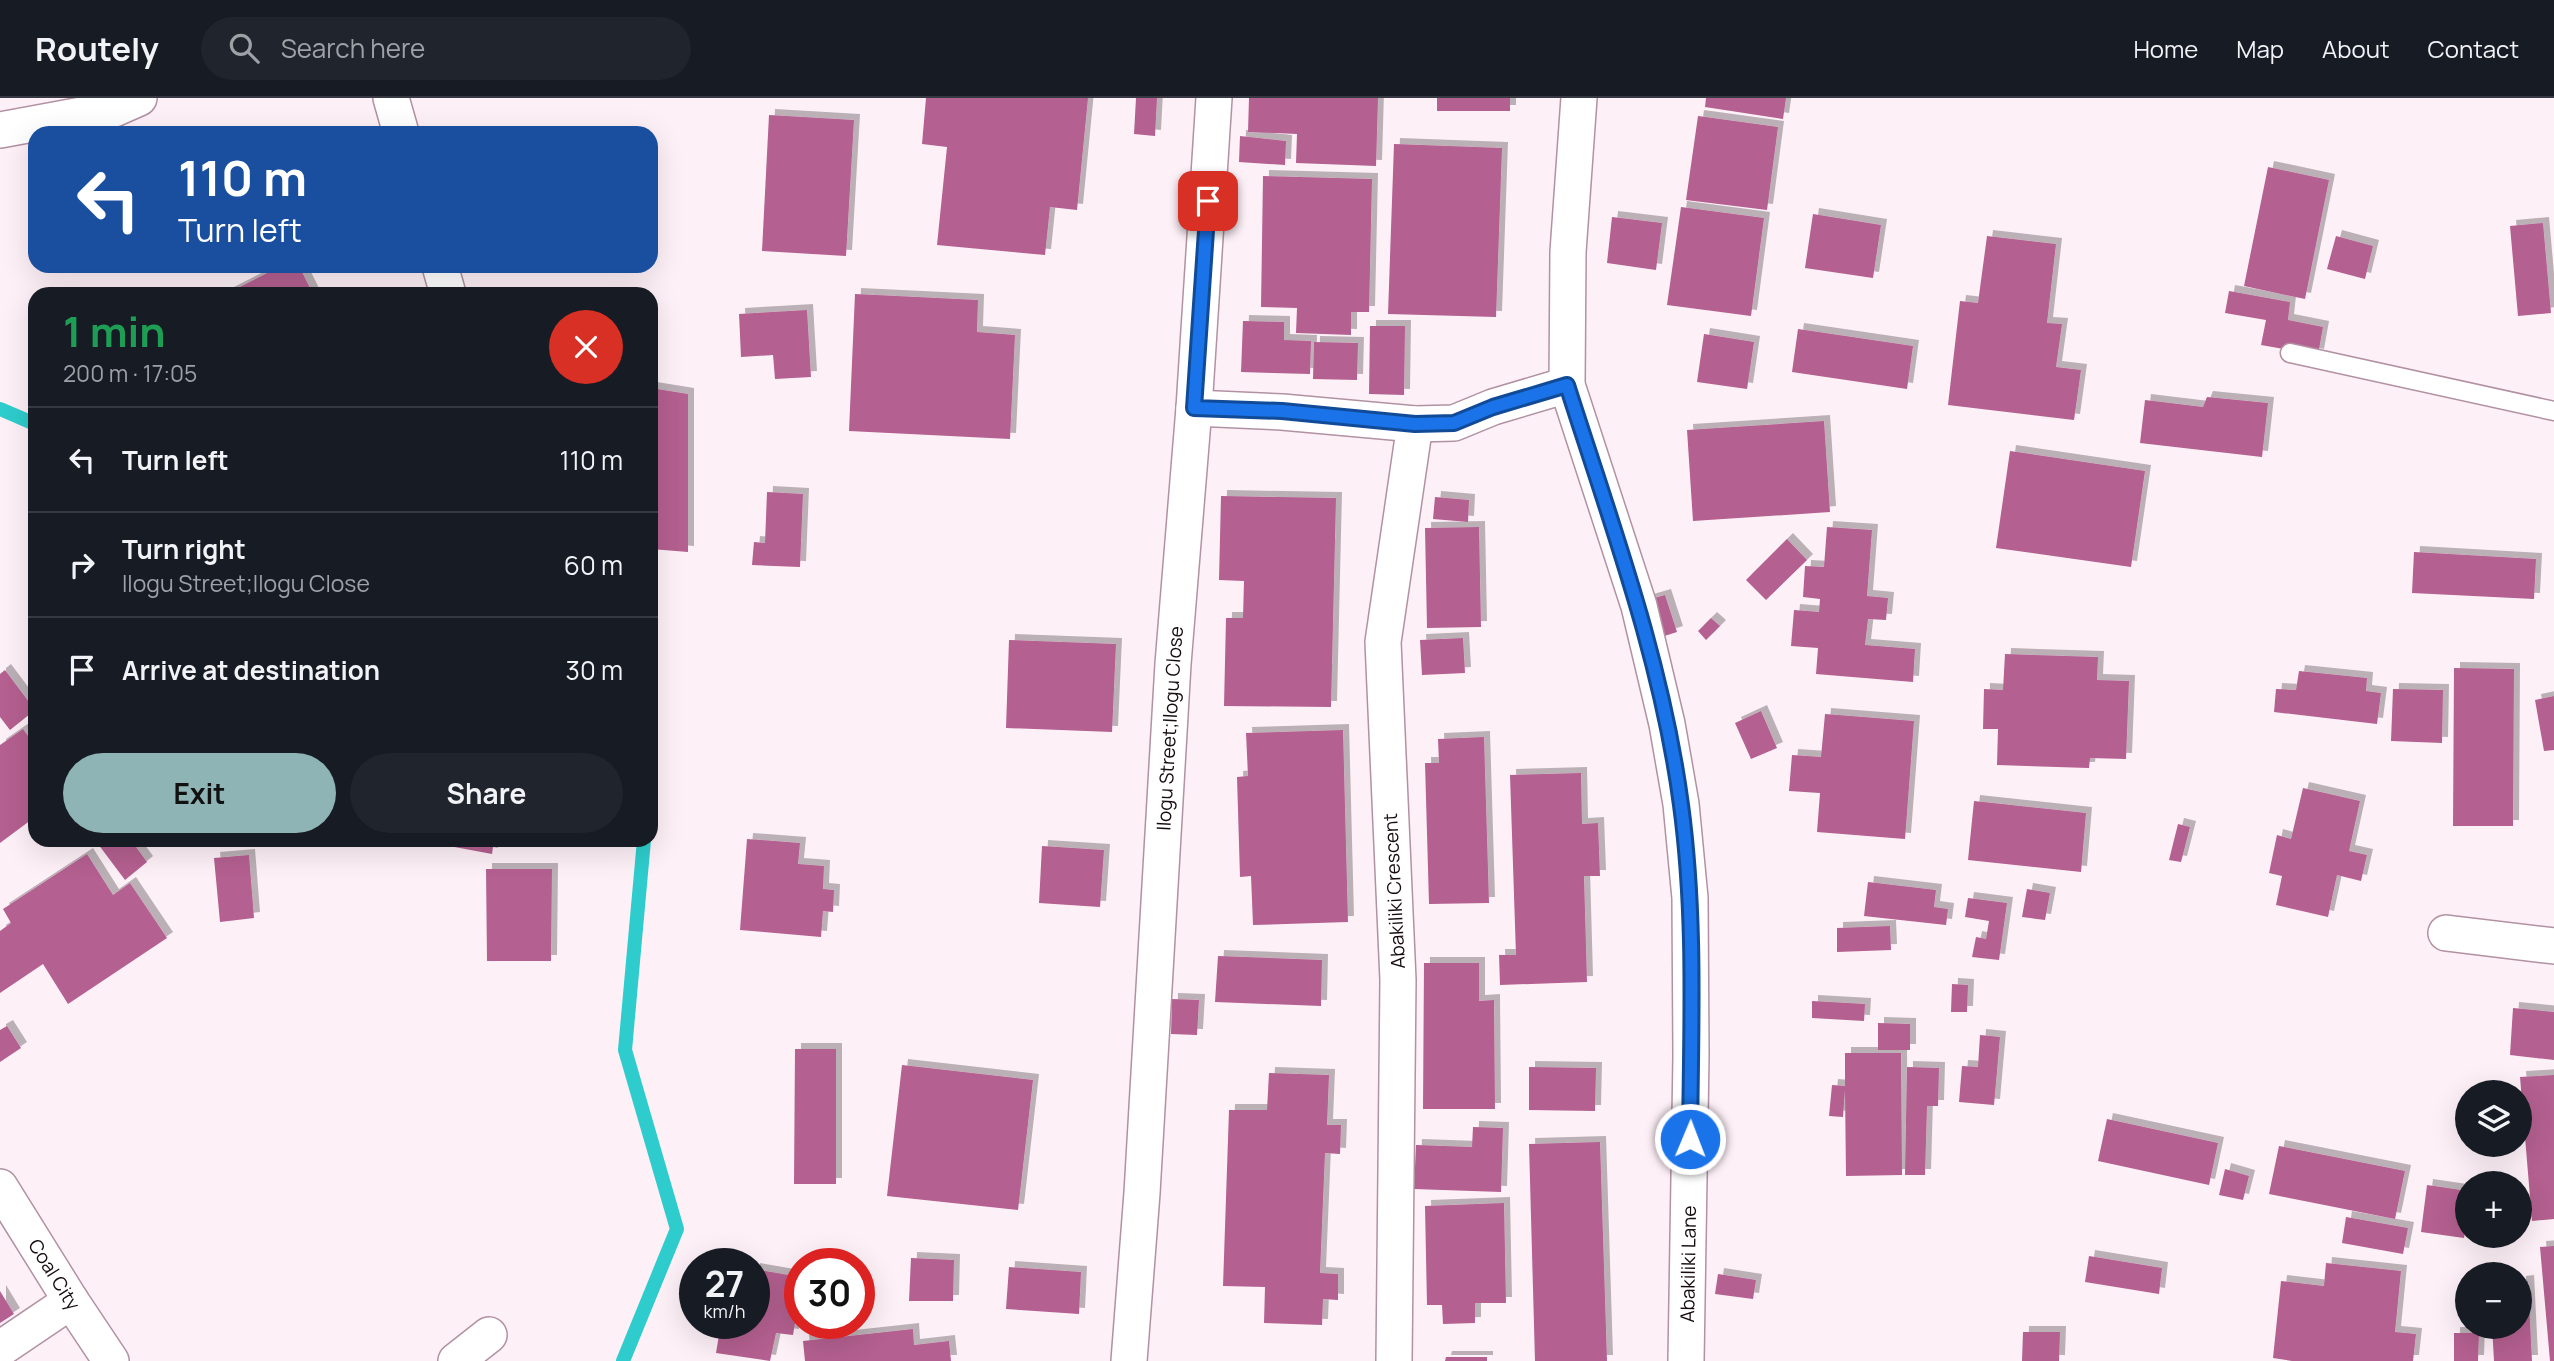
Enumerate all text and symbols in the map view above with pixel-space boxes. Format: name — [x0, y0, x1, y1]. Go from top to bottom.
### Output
search box — [201, 17, 691, 80]
text: Routely — [35, 26, 159, 71]
icon: search — [225, 29, 263, 67]
text: Search here — [281, 30, 425, 66]
text: Home — [2133, 32, 2198, 65]
text: Map — [2236, 32, 2284, 65]
text: About — [2322, 32, 2390, 65]
text: Contact — [2428, 32, 2519, 65]
text: 110 m — [178, 144, 307, 211]
icon: left — [63, 154, 154, 245]
pin — [1178, 171, 1238, 231]
icon: arrive — [1189, 182, 1227, 220]
text: Turn left — [178, 208, 302, 252]
text: 1 min — [63, 302, 166, 360]
button: close — [549, 310, 623, 384]
text: 200 m · 17:05 — [63, 357, 197, 389]
icon: left — [63, 441, 101, 479]
text: Turn left — [122, 442, 229, 478]
text: 110 m — [560, 442, 623, 478]
text: Turn right — [122, 531, 246, 567]
icon: right — [63, 546, 101, 584]
text: 60 m — [564, 547, 623, 583]
text: Ilogu Street;Ilogu Close — [122, 567, 370, 599]
street label: Ilogu Street;Ilogu Close — [1150, 625, 1189, 831]
icon: arrive — [63, 651, 101, 689]
text: Arrive at destination — [122, 652, 380, 688]
text: 30 m — [566, 652, 623, 688]
button: Exit — [63, 753, 336, 833]
button: Share — [350, 753, 623, 833]
street label: Abakiliki Crescent — [1377, 813, 1411, 969]
map controls — [2455, 1080, 2532, 1339]
button: layers — [2455, 1080, 2532, 1157]
position arrow — [1653, 1102, 1727, 1176]
button: + — [2455, 1171, 2532, 1248]
street label: Abakiliki Lane — [1674, 1205, 1702, 1323]
street label: Coal City — [23, 1234, 86, 1315]
speed limit sign: 30 — [784, 1248, 875, 1339]
text: 27 — [705, 1260, 744, 1308]
button: − — [2455, 1262, 2532, 1339]
text: km/h — [704, 1299, 745, 1323]

